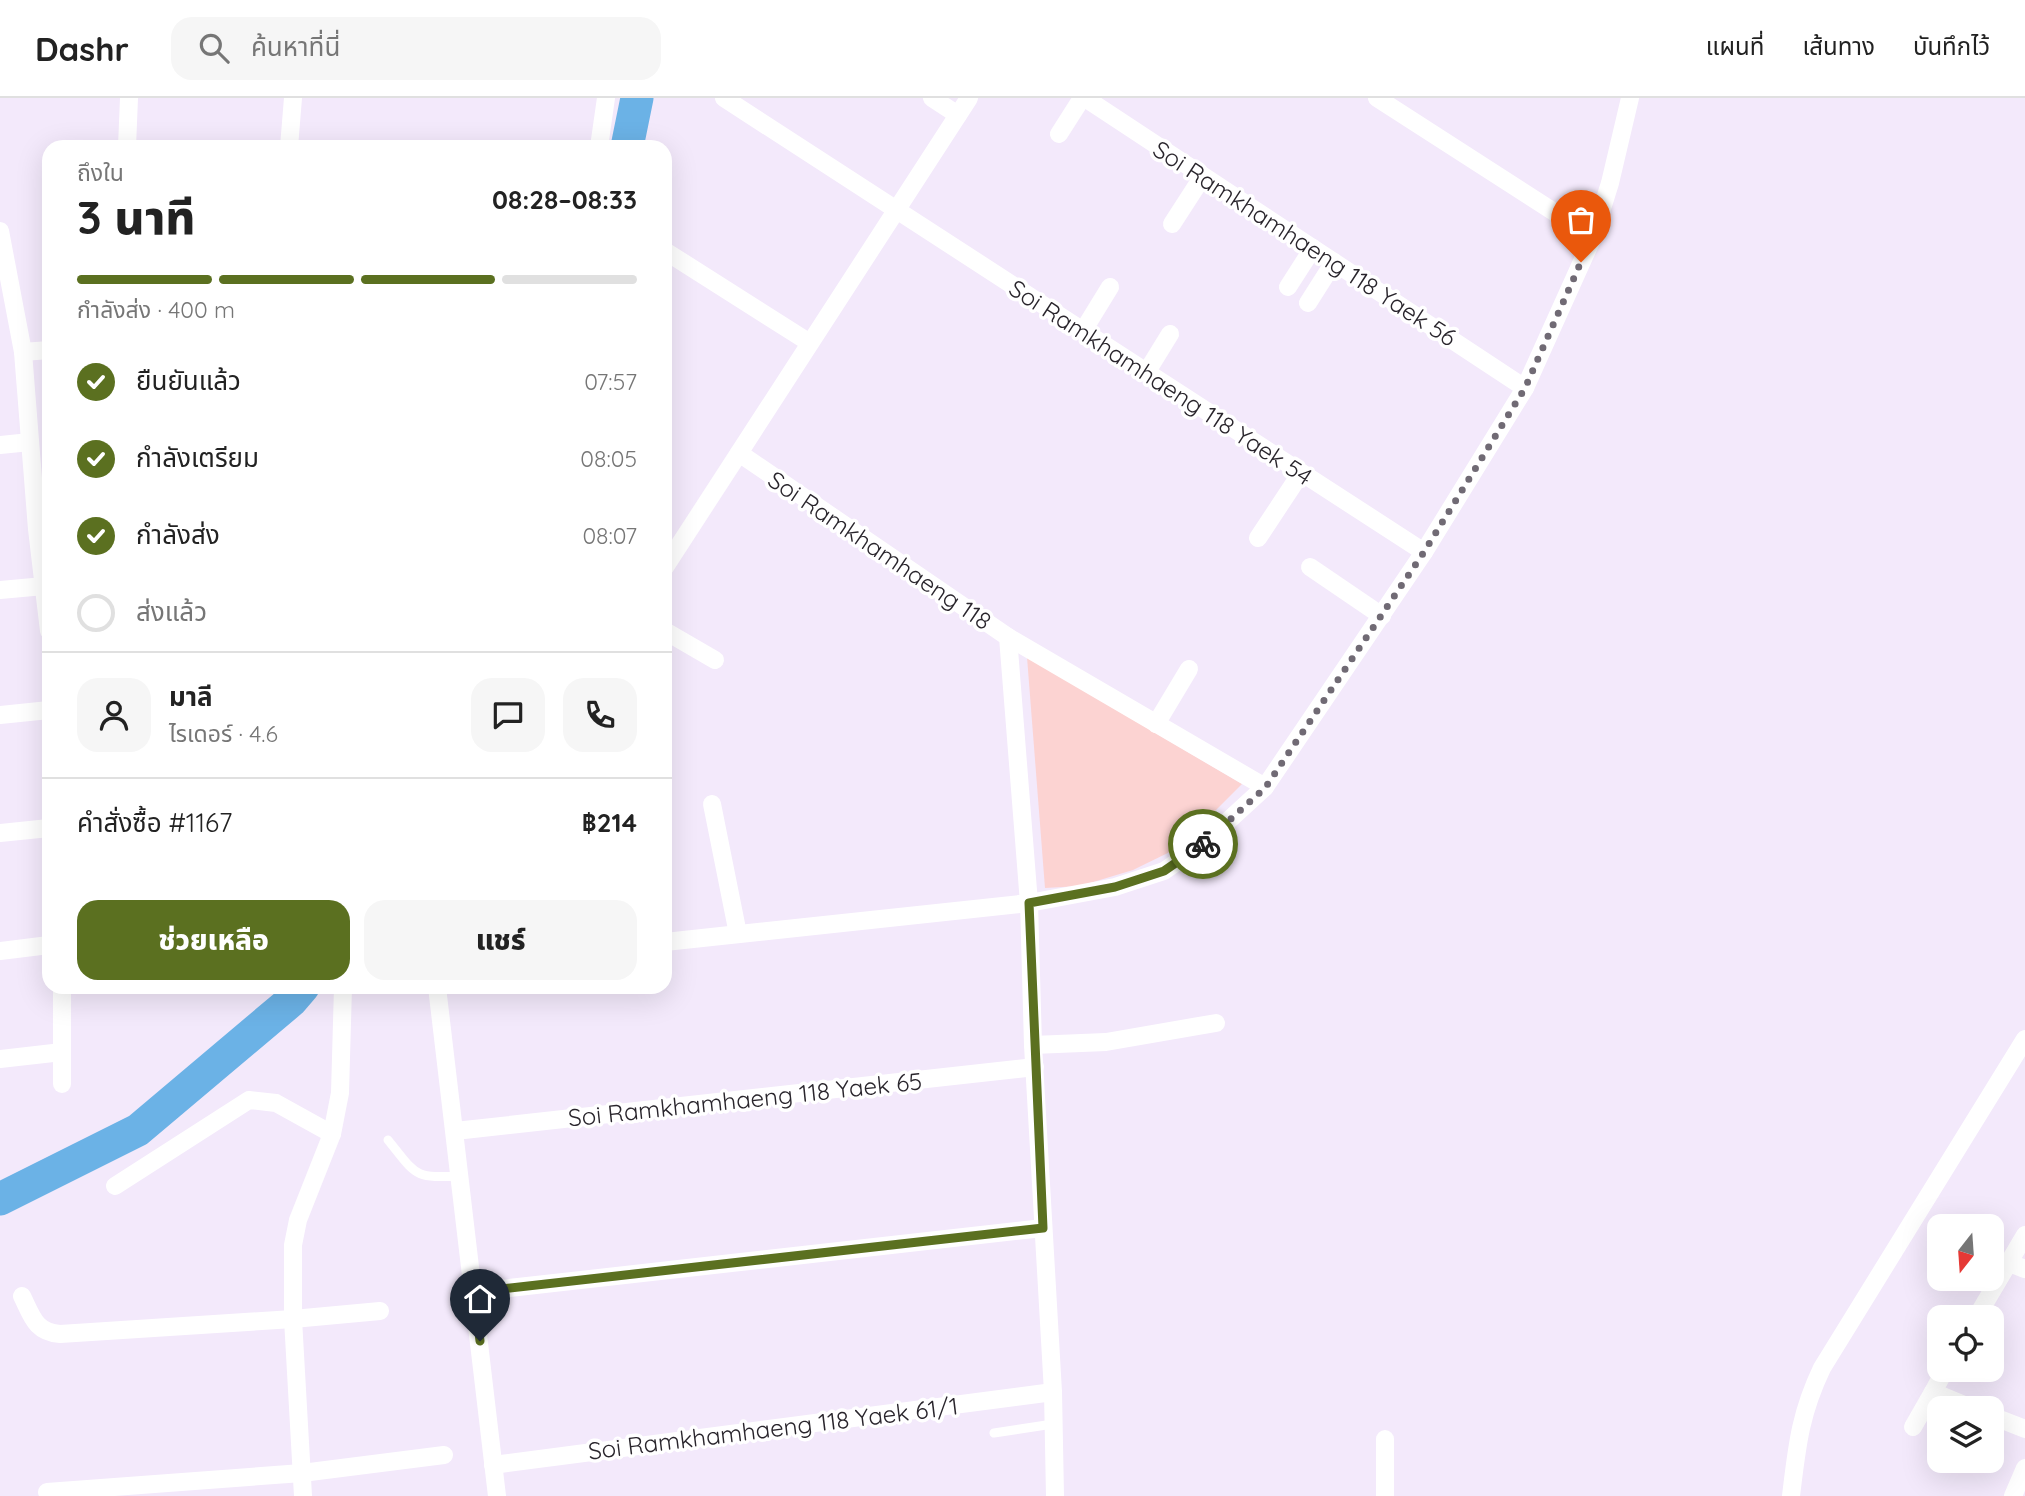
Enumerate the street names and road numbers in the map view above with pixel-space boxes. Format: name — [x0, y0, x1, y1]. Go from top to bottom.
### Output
street label: Soi Ramkhamhaeng 118 Yaek 56 — [1148, 134, 1462, 352]
street label: Soi Ramkhamhaeng 118 Yaek 54 — [1004, 273, 1318, 491]
street label: Soi Ramkhamhaeng 118 — [763, 464, 997, 636]
street label: Soi Ramkhamhaeng 118 Yaek 65 — [567, 1065, 923, 1133]
street label: Soi Ramkhamhaeng 118 Yaek 61/1 — [586, 1390, 960, 1466]

